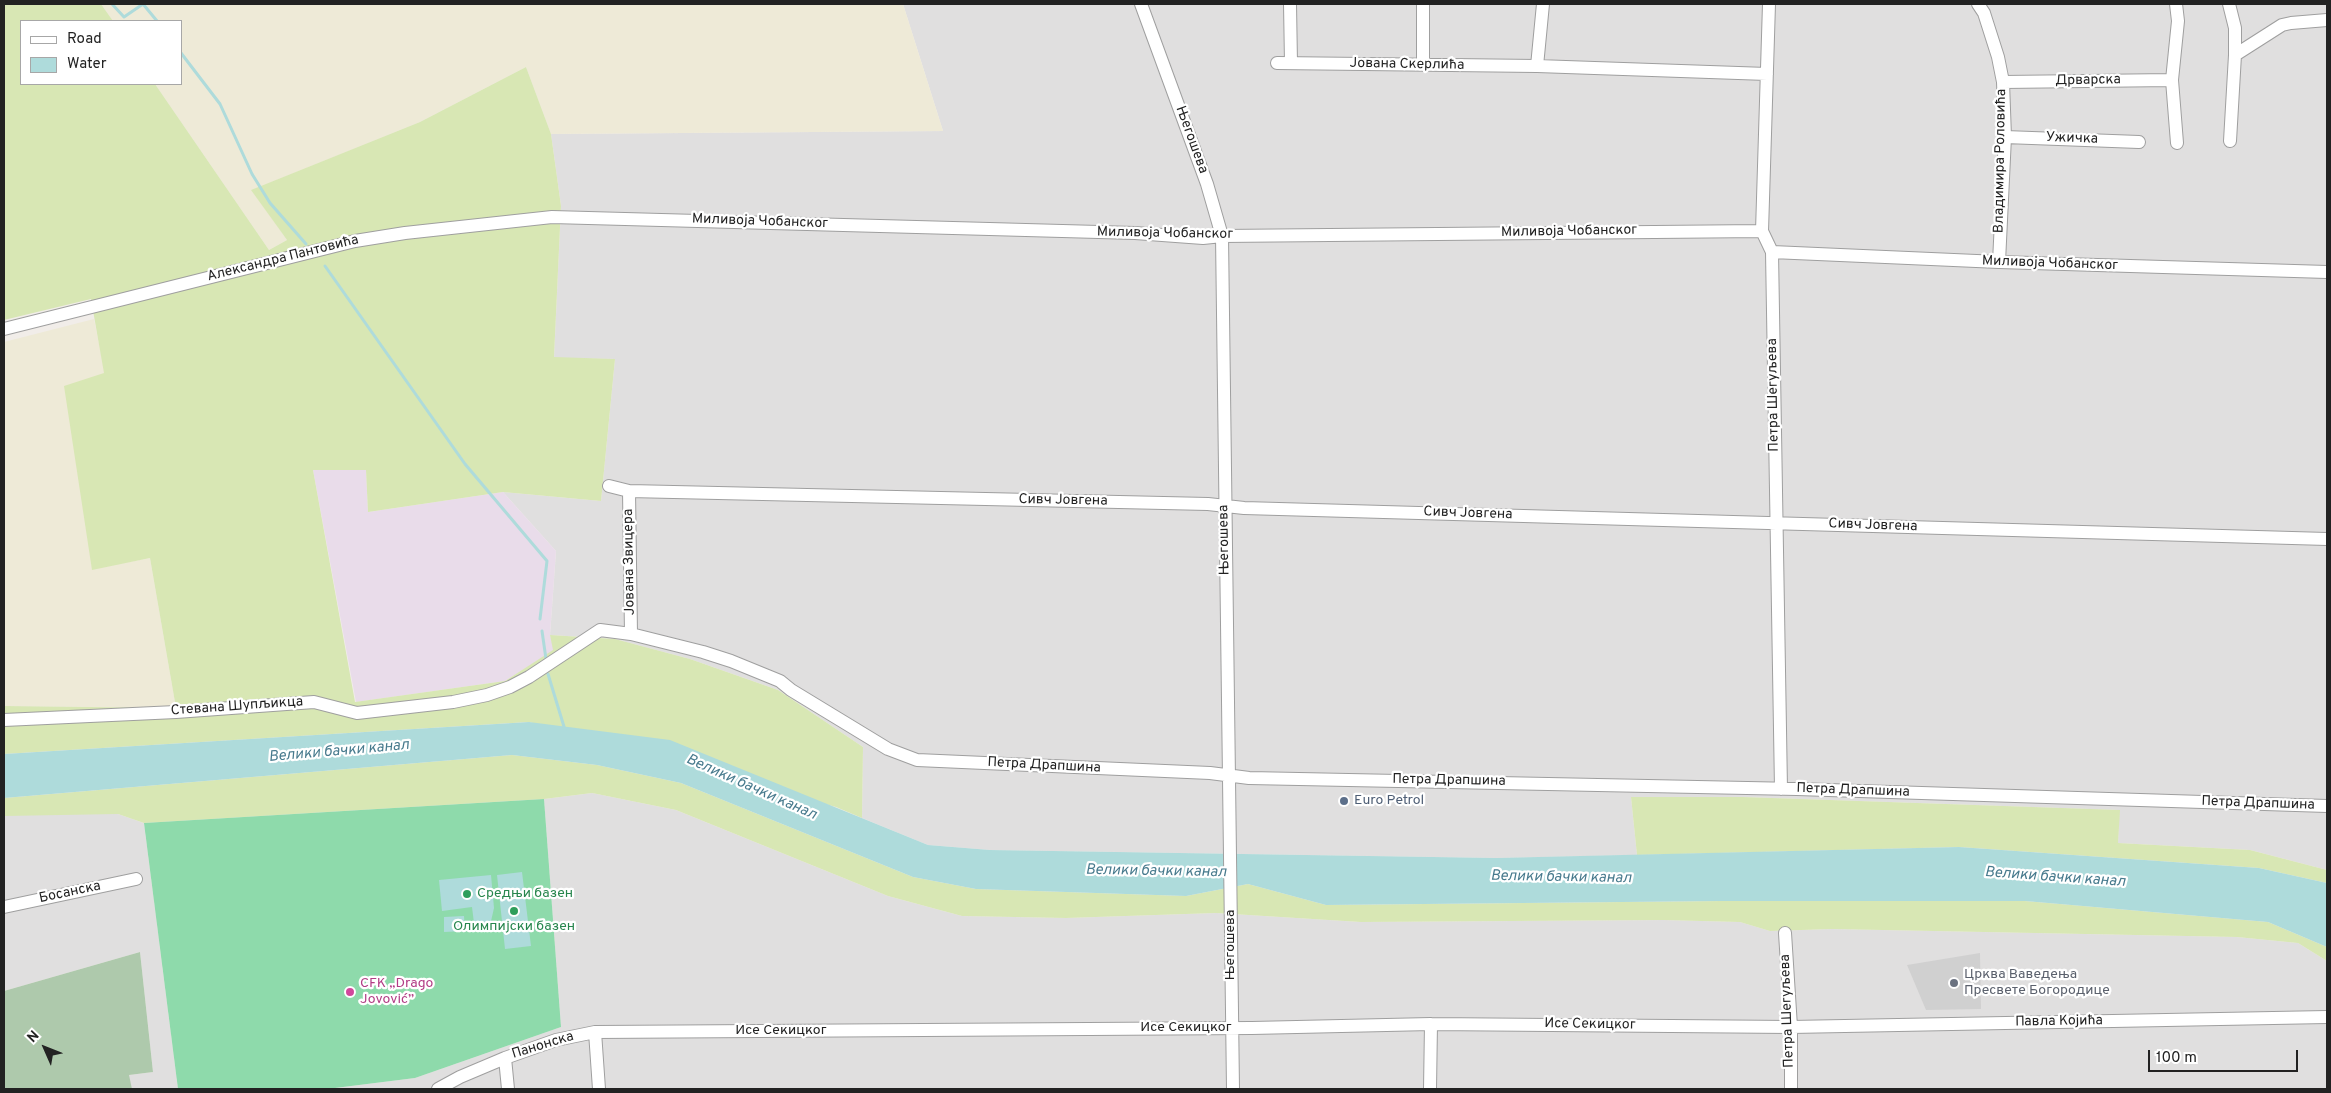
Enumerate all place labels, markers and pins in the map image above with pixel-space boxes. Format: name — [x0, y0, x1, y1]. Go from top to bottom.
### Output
place label: Euro Petrol — [1354, 793, 1424, 809]
marker: Euro Petrol — [1338, 795, 1350, 807]
place label: Средњи базен — [477, 886, 573, 902]
marker: Средњи базен — [461, 888, 473, 900]
marker: Олимпијски базен — [508, 905, 520, 917]
place label: Олимпијски базен — [453, 919, 575, 935]
place label: Црква Ваведења Пресвете Богородице — [1964, 967, 2110, 1000]
place label: CFK „Drago Jovović” — [360, 976, 433, 1009]
marker: Црква Ваведења Пресвете Богородице — [1948, 977, 1960, 989]
marker: CFK „Drago Jovović” — [344, 986, 356, 998]

